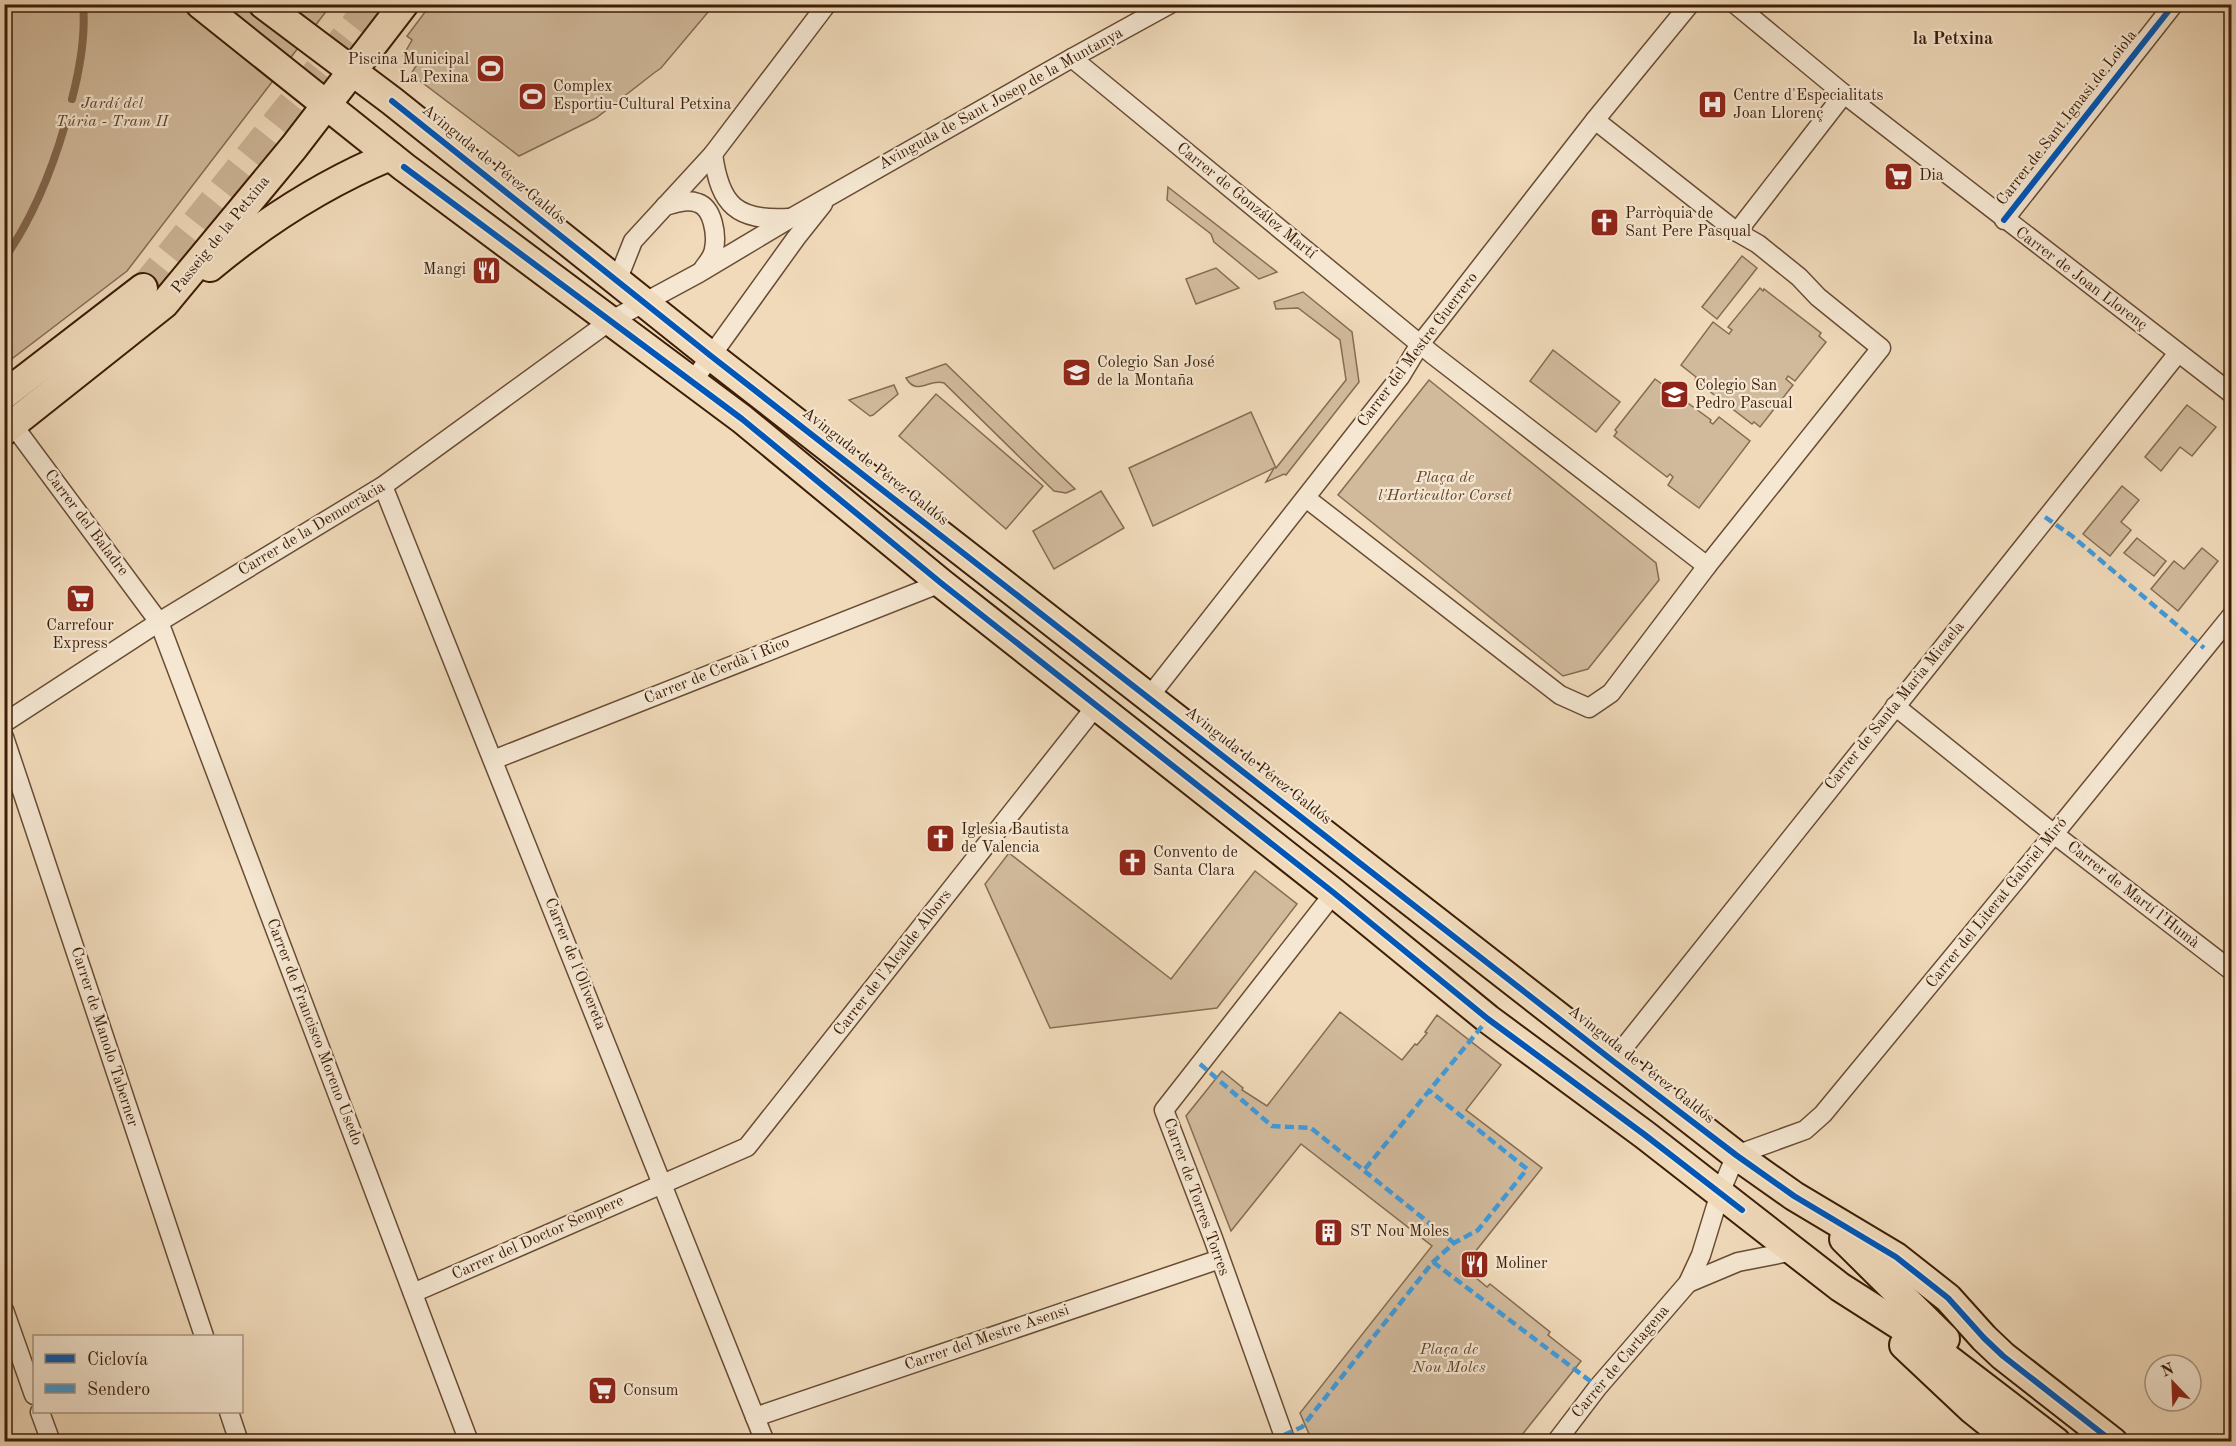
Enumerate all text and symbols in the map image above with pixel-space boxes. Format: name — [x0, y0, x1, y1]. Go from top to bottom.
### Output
street label: Avinguda de Sant Josep de la Muntanya — [876, 25, 1126, 173]
street label: Carrer de Sant Ignasi de Loiola — [1994, 27, 2140, 209]
district label: la Petxina — [1913, 30, 1993, 48]
place label: Piscina Municipal La Pexina — [348, 52, 469, 86]
sports icon: Piscina Municipal La Pexina — [474, 53, 506, 85]
place label: Complex Esportiu-Cultural Petxina — [553, 79, 731, 113]
sports icon: Complex Esportiu-Cultural Petxina — [516, 80, 548, 112]
place label: Centre d'Especialitats Joan Llorenç — [1733, 88, 1883, 122]
hospital icon: Centre d'Especialitats Joan Llorenç — [1696, 89, 1728, 121]
park label: Jardí del Túria - Tram II — [56, 96, 170, 130]
street label: Avinguda de Pérez Galdós — [419, 102, 569, 228]
street label: Carrer de González Martí — [1173, 140, 1319, 263]
supermarket icon: Dia — [1882, 160, 1914, 192]
place label: Dia — [1919, 168, 1944, 184]
street label: Passeig de la Petxina — [169, 173, 273, 297]
place label: Parròquia de Sant Pere Pasqual — [1625, 206, 1751, 240]
church icon: Parròquia de Sant Pere Pasqual — [1588, 207, 1620, 239]
street label: Carrer de Joan Llorenç — [2012, 224, 2150, 334]
restaurant icon: Mangi — [471, 254, 503, 286]
place label: Mangi — [423, 262, 466, 278]
street label: Carrer del Mestre Guerrero — [1355, 270, 1481, 430]
place label: Colegio San José de la Montaña — [1097, 355, 1215, 389]
school or university icon: Colegio San José de la Montaña — [1060, 356, 1092, 388]
place label: Colegio San Pedro Pascual — [1695, 378, 1793, 412]
school or university icon: Colegio San Pedro Pascual — [1658, 379, 1690, 411]
street label: Avinguda de Pérez Galdós — [799, 405, 951, 529]
street label: Carrer del Baladre — [41, 467, 131, 579]
park label: Plaça de l'Horticultor Corset — [1378, 470, 1513, 504]
street label: Carrer de la Democràcia — [236, 479, 388, 579]
supermarket icon: Carrefour Express — [64, 582, 96, 614]
place label: Carrefour Express — [46, 618, 114, 652]
street label: Carrer de Santa Maria Micaela — [1822, 619, 1968, 793]
street label: Carrer de Cerdà i Rico — [642, 634, 792, 707]
street label: Avinguda de Pérez Galdós — [1182, 704, 1334, 828]
street label: Carrer del Literat Gabriel Miró — [1923, 815, 2071, 991]
place label: Iglesia Bautista de Valencia — [961, 822, 1069, 856]
church icon: Iglesia Bautista de Valencia — [924, 823, 956, 855]
street label: Carrer de Martí l’Humà — [2064, 838, 2202, 952]
place label: Convento de Santa Clara — [1153, 845, 1238, 879]
church icon: Convento de Santa Clara — [1116, 846, 1148, 878]
street label: Carrer de l'Alcalde Albors — [831, 887, 955, 1039]
street label: Carrer de l'Olivereta — [541, 896, 609, 1032]
street label: Carrer de Francisco Moreno Usedo — [263, 917, 365, 1148]
street label: Carrer de Manolo Taberner — [67, 945, 141, 1129]
street label: Avinguda de Pérez Galdós — [1565, 1003, 1717, 1127]
street label: Carrer de Torres Torres — [1160, 1116, 1232, 1278]
street label: Carrer del Doctor Sempere — [450, 1193, 626, 1283]
building icon: ST Nou Moles — [1313, 1216, 1345, 1248]
place label: ST Nou Moles — [1350, 1224, 1449, 1240]
restaurant icon: Moliner — [1458, 1248, 1490, 1280]
place label: Moliner — [1495, 1256, 1548, 1272]
street label: Carrer del Mestre Asensi — [903, 1302, 1071, 1374]
street label: Carrer de Cartagena — [1569, 1303, 1673, 1421]
legend — [33, 1335, 243, 1413]
park label: Plaça de Nou Moles — [1411, 1342, 1486, 1376]
text: Ciclovía — [87, 1351, 148, 1369]
north arrow — [2143, 1353, 2203, 1413]
text: N — [2159, 1361, 2177, 1381]
supermarket icon: Consum — [586, 1375, 618, 1407]
text: Sendero — [87, 1381, 150, 1399]
place label: Consum — [623, 1383, 679, 1399]

